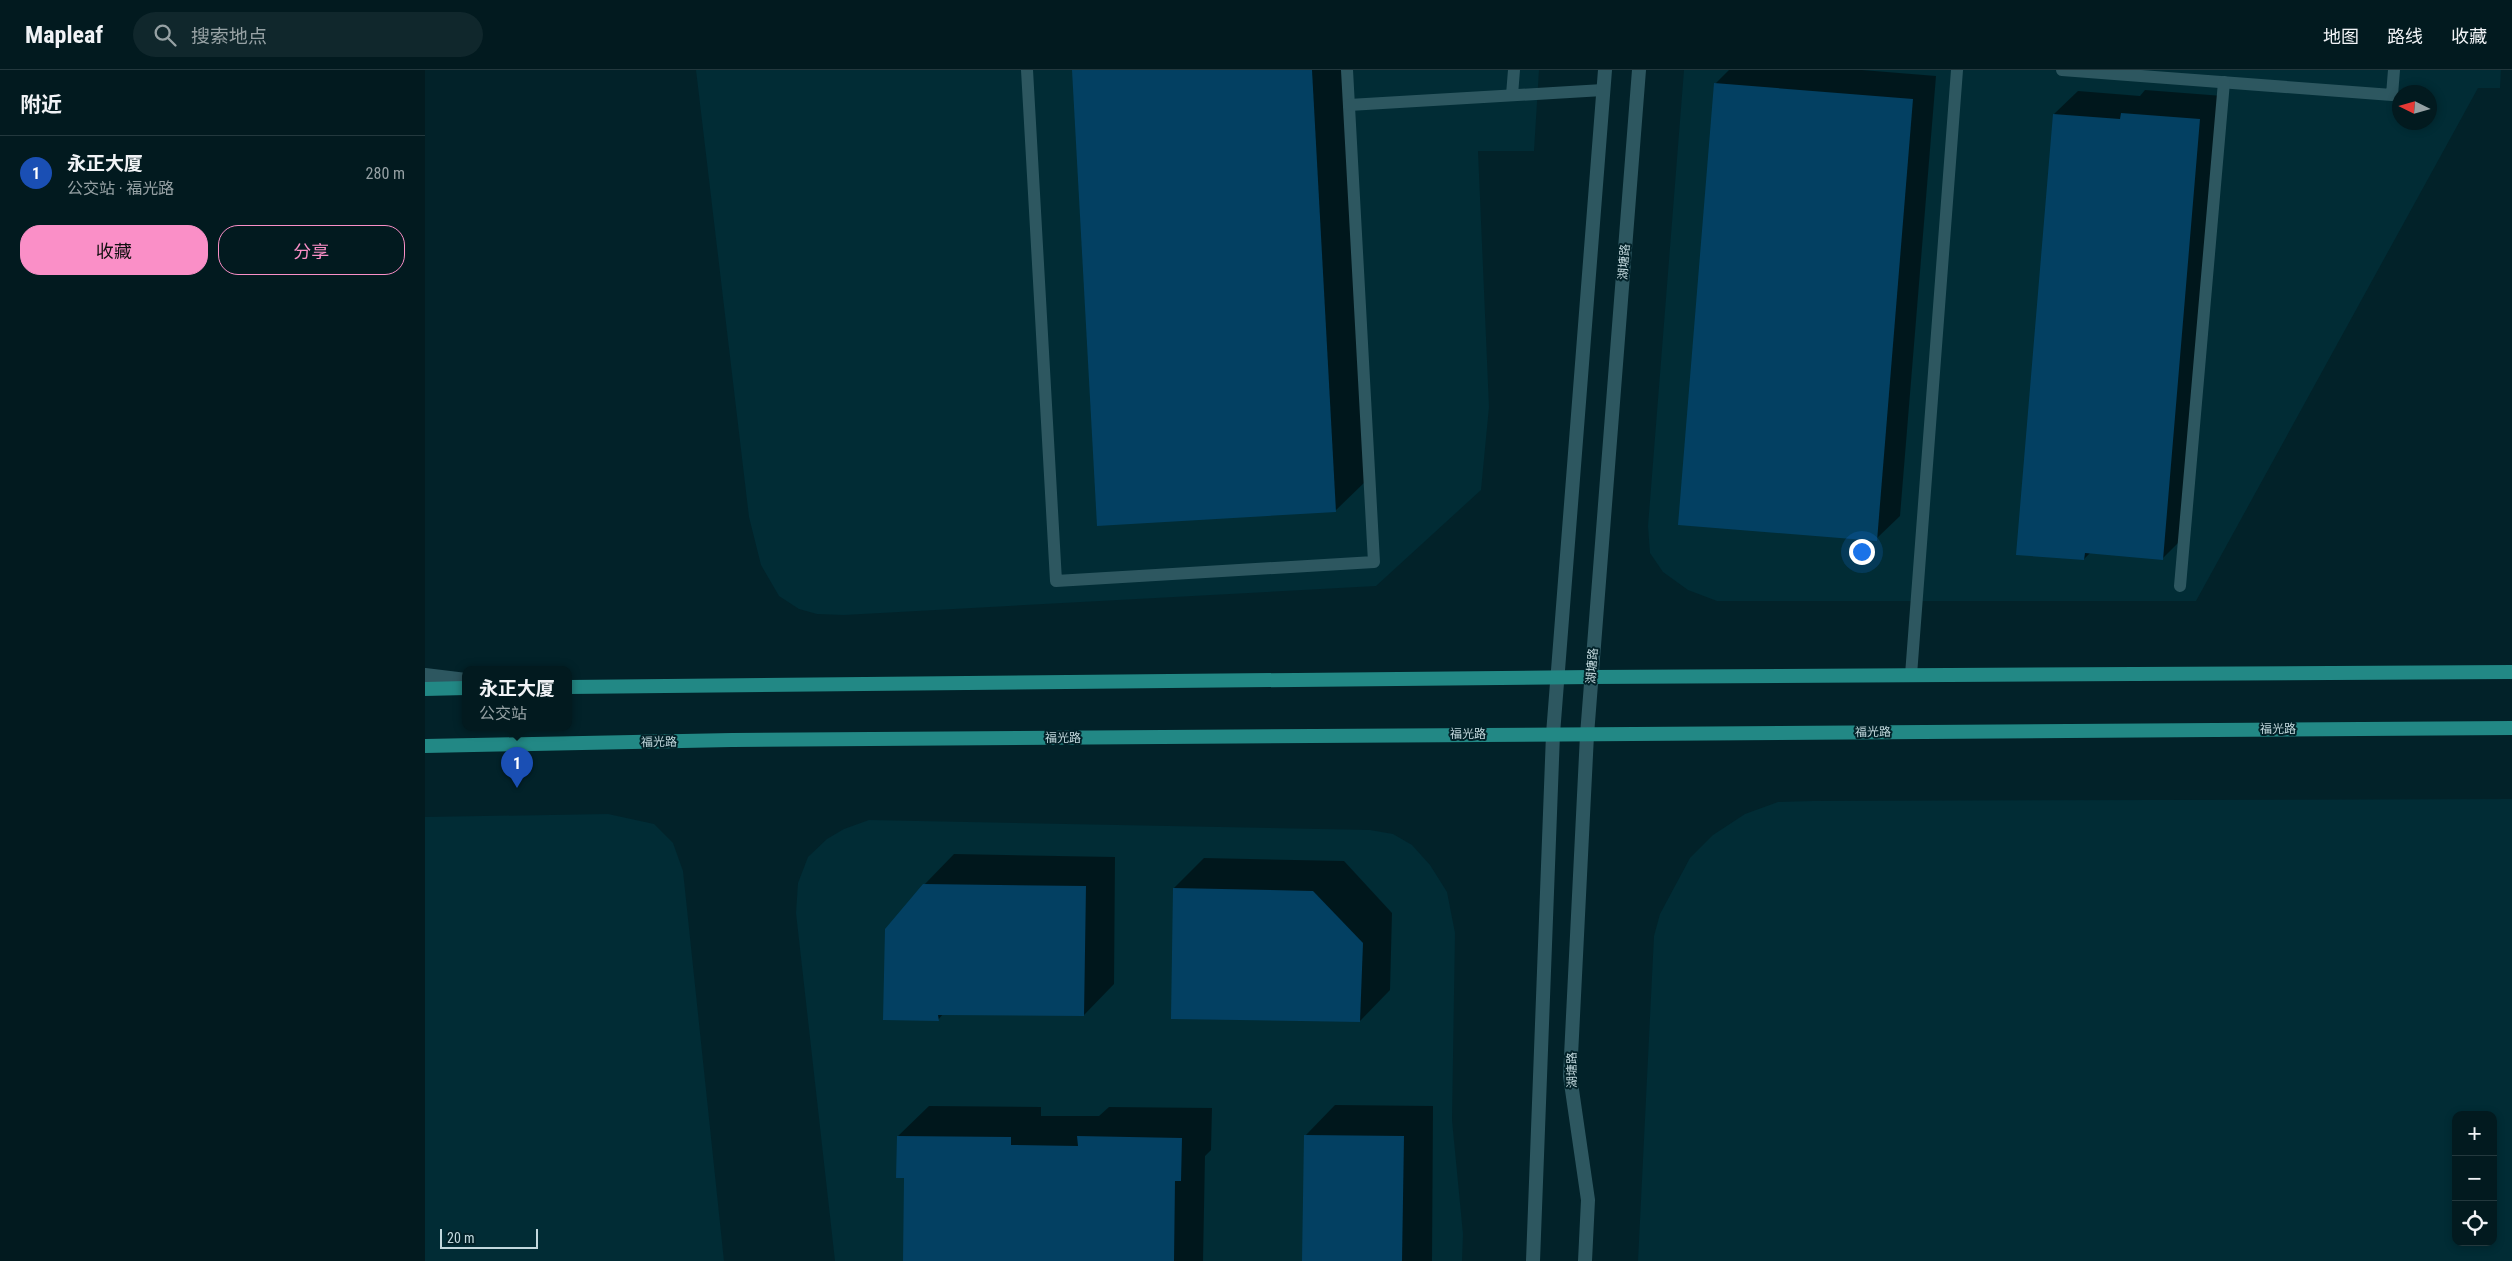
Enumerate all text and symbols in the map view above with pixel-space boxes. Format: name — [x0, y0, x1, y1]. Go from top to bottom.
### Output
search box — [133, 12, 483, 57]
text: Mapleaf — [25, 21, 103, 49]
icon: search — [151, 21, 179, 49]
text: 搜索地点 — [191, 25, 267, 48]
text: 地图 — [2323, 26, 2359, 47]
text: 路线 — [2387, 26, 2423, 47]
text: 收藏 — [2451, 26, 2487, 47]
north arrow — [2392, 85, 2437, 130]
text: 附近 — [20, 93, 62, 117]
text: 永正大厦 — [67, 152, 143, 175]
text: 1 — [32, 164, 40, 183]
text: 280 m — [366, 164, 405, 183]
text: 公交站 · 福光路 — [67, 179, 174, 198]
button: 收藏 — [20, 225, 208, 275]
button: 分享 — [218, 225, 405, 275]
street label: 湖塘路 — [1616, 244, 1632, 280]
your location — [1849, 539, 1875, 565]
street label: 湖塘路 — [1584, 648, 1600, 684]
popup — [462, 666, 572, 731]
text: 永正大厦 — [479, 677, 555, 700]
text: 公交站 — [479, 704, 527, 723]
street label: 福光路 — [2260, 722, 2296, 736]
street label: 福光路 — [1855, 725, 1891, 739]
street label: 福光路 — [1450, 727, 1486, 741]
street label: 福光路 — [1045, 731, 1081, 745]
street label: 福光路 — [641, 735, 677, 749]
pin: 1 — [501, 747, 533, 788]
street label: 湖塘路 — [1565, 1052, 1579, 1088]
map controls — [2452, 1111, 2497, 1246]
button: + — [2452, 1111, 2497, 1156]
button: − — [2452, 1156, 2497, 1201]
button: locate — [2452, 1201, 2497, 1246]
scale bar — [440, 1226, 537, 1249]
text: 20 m — [447, 1230, 475, 1246]

